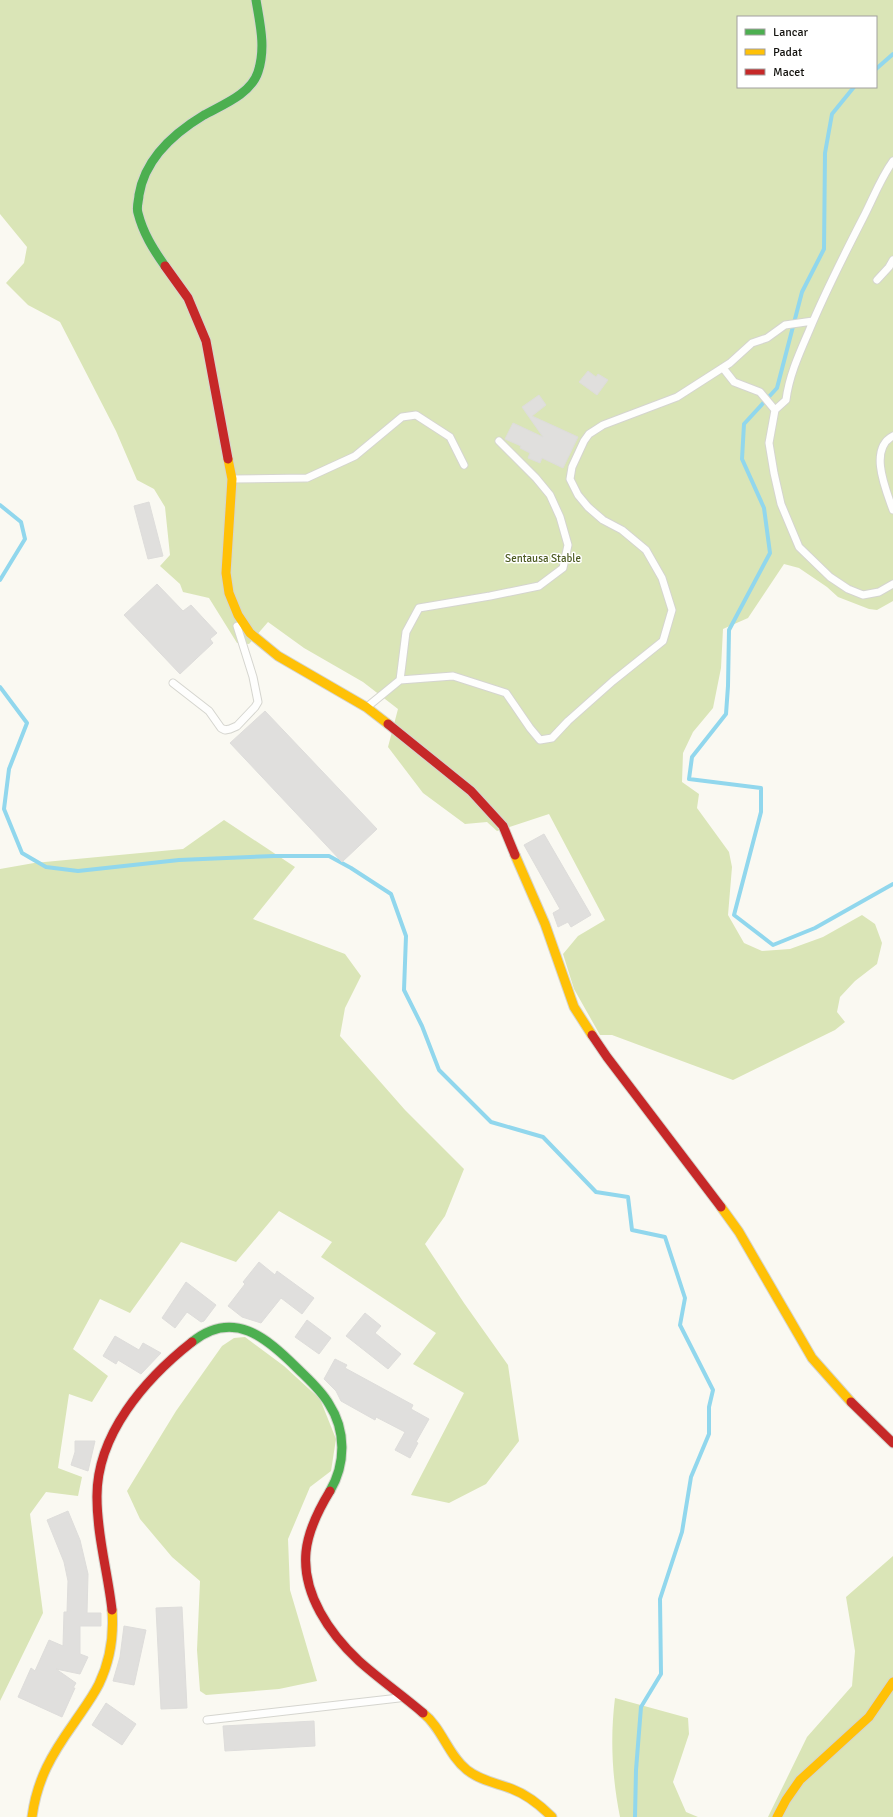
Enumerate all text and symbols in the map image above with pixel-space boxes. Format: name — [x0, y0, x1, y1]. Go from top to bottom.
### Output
legend — [737, 16, 877, 88]
text: Lancar — [773, 25, 809, 40]
text: Padat — [773, 45, 802, 60]
text: Macet — [773, 65, 805, 80]
park label: Sentausa Stable — [505, 552, 581, 565]

